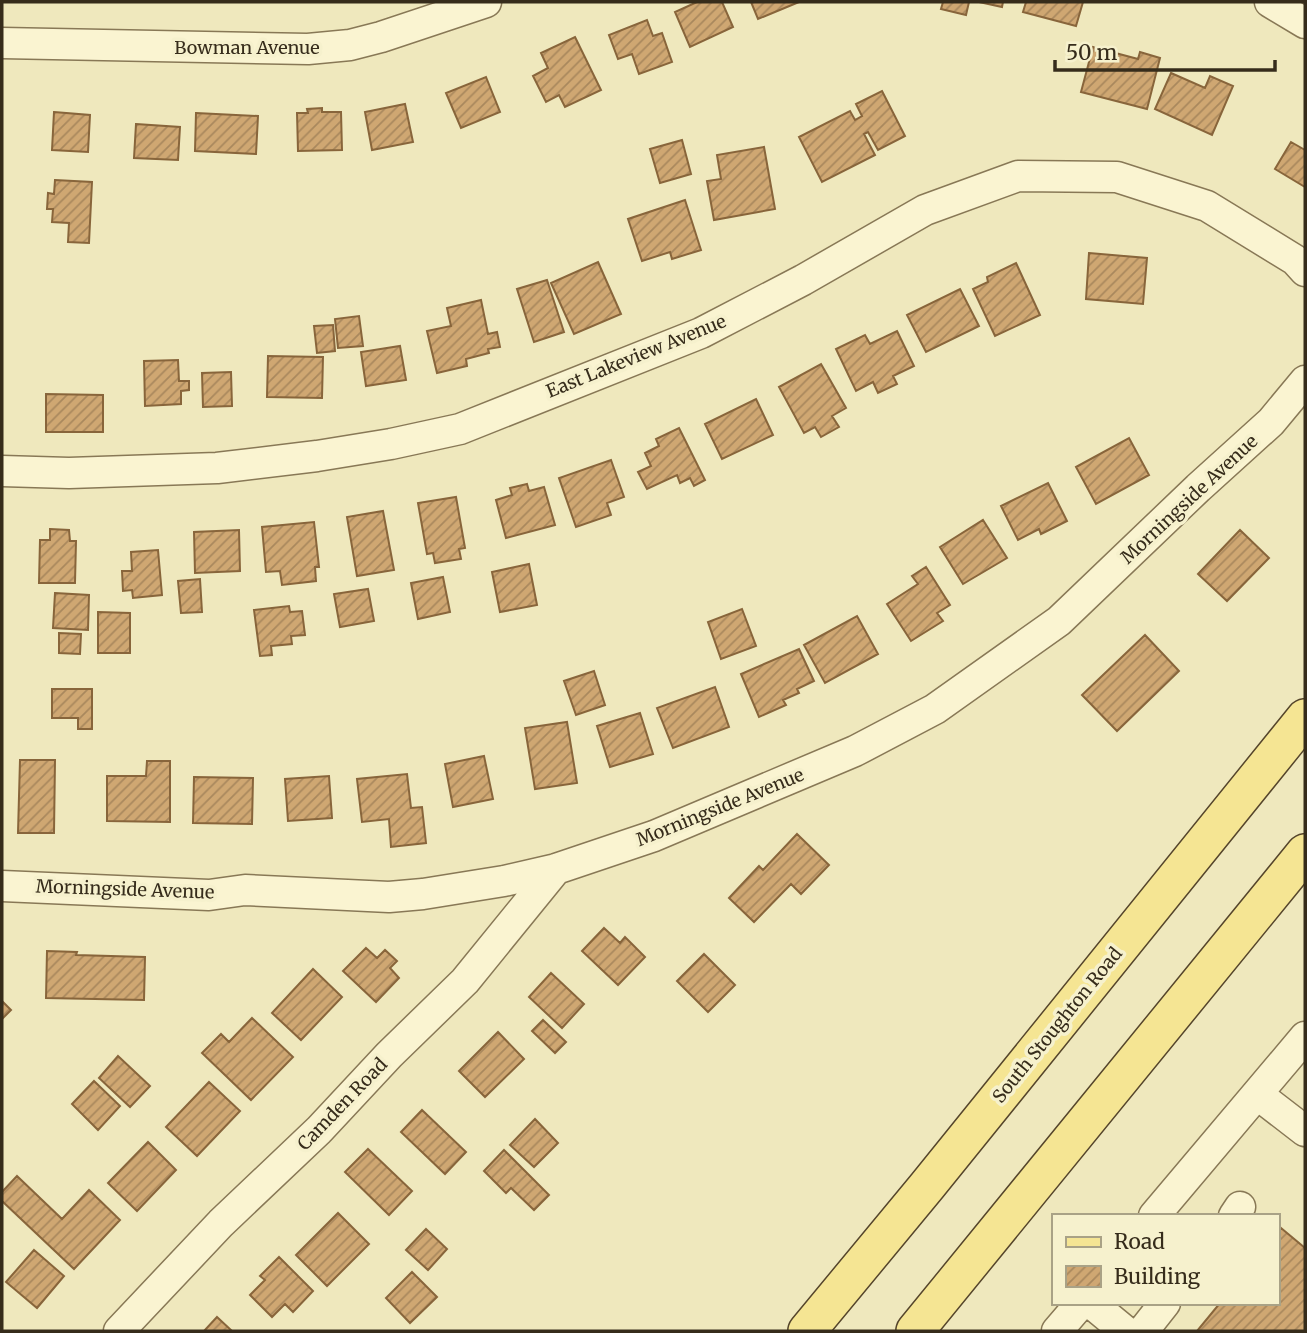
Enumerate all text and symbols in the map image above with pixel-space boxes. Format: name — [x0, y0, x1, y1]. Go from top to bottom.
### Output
scale bar — [1055, 28, 1276, 72]
street label: Bowman Avenue — [174, 36, 320, 59]
text: 50 m — [1066, 39, 1117, 66]
street label: East Lakeview Avenue — [543, 309, 729, 403]
street label: Morningside Avenue — [1116, 430, 1262, 568]
street label: Morningside Avenue — [633, 763, 807, 851]
street label: Morningside Avenue — [35, 874, 215, 904]
street label: South Stoughton Road — [987, 942, 1127, 1107]
street label: Camden Road — [292, 1053, 392, 1155]
legend — [1052, 1214, 1279, 1305]
text: Road — [1114, 1228, 1165, 1255]
text: Building — [1114, 1263, 1201, 1290]

